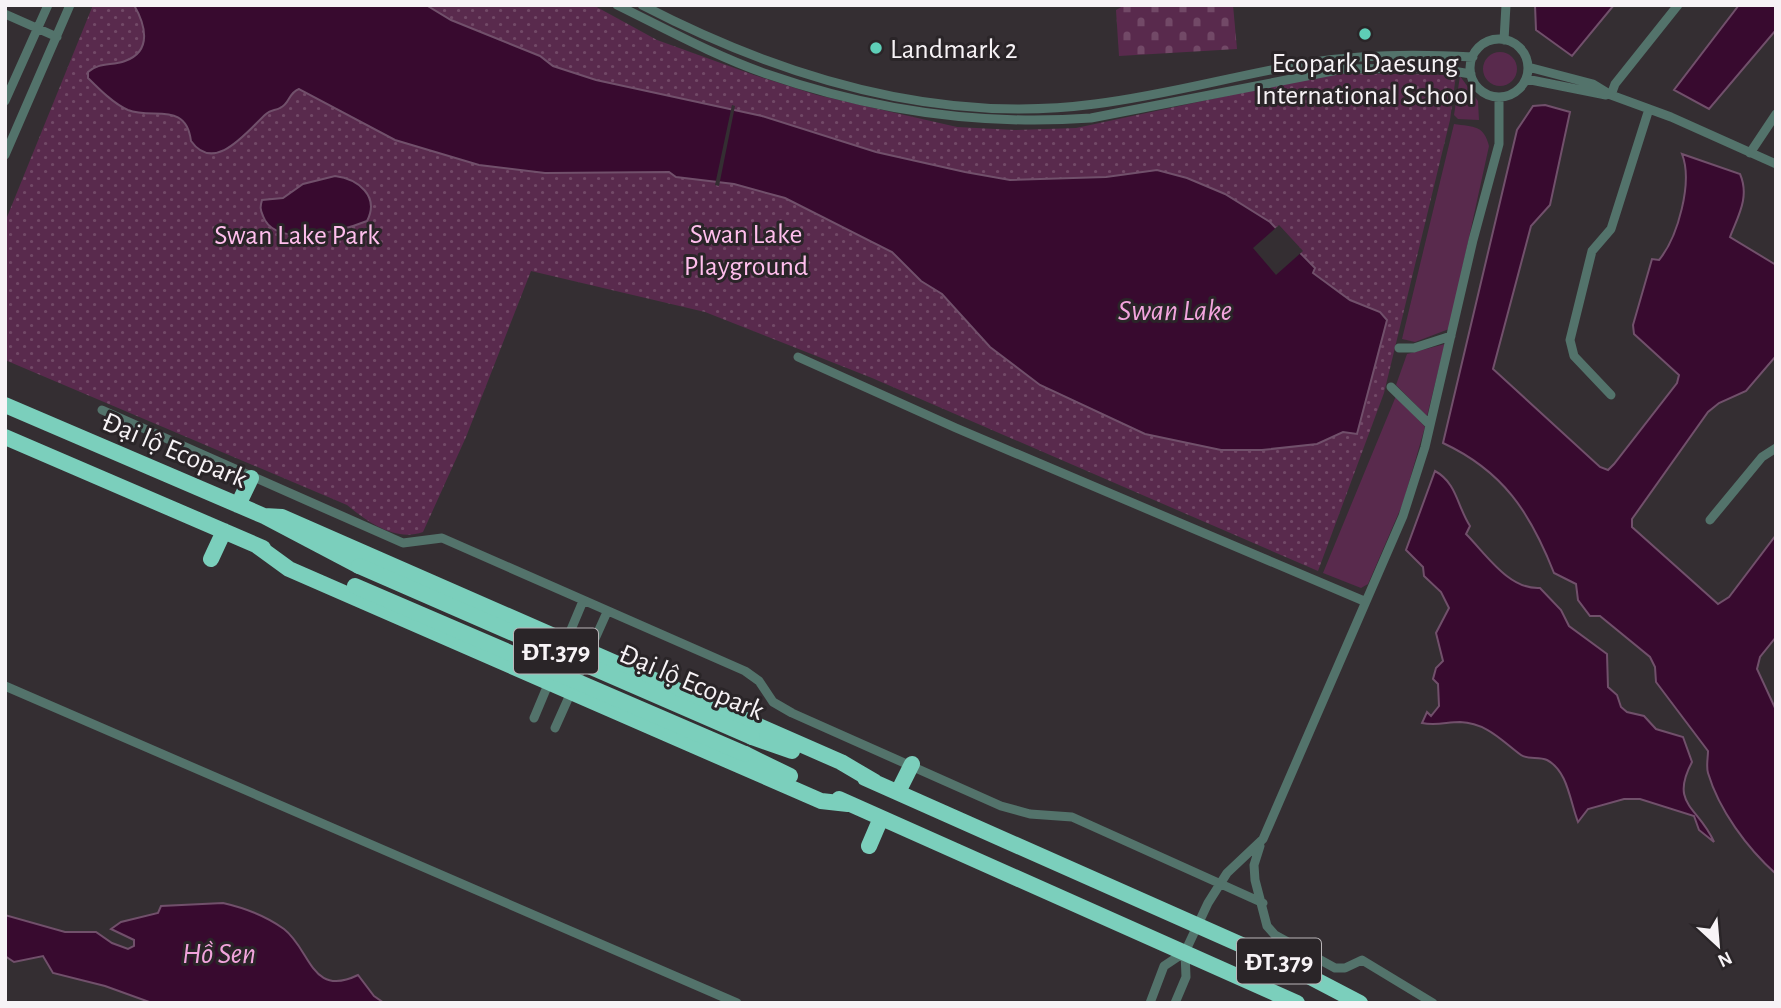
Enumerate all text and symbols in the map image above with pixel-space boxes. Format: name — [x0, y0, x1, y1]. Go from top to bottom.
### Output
marker: Ecopark Daesung International School — [1357, 26, 1373, 42]
place label: Landmark 2 — [890, 36, 1018, 64]
marker: Landmark 2 — [868, 40, 884, 56]
place label: Ecopark Daesung International School — [1255, 50, 1475, 110]
park label: Swan Lake Playground — [684, 221, 808, 281]
park label: Swan Lake Park — [214, 222, 380, 250]
water label: Swan Lake — [1118, 296, 1232, 326]
street label: Đại lộ Ecopark — [98, 408, 251, 494]
road number: ĐT.379 — [514, 628, 598, 674]
street label: Đại lộ Ecopark — [615, 640, 768, 726]
north arrow — [1683, 910, 1753, 980]
road number: ĐT.379 — [1237, 938, 1321, 984]
water label: Hồ Sen — [182, 939, 256, 969]
text: N — [1715, 947, 1735, 970]

